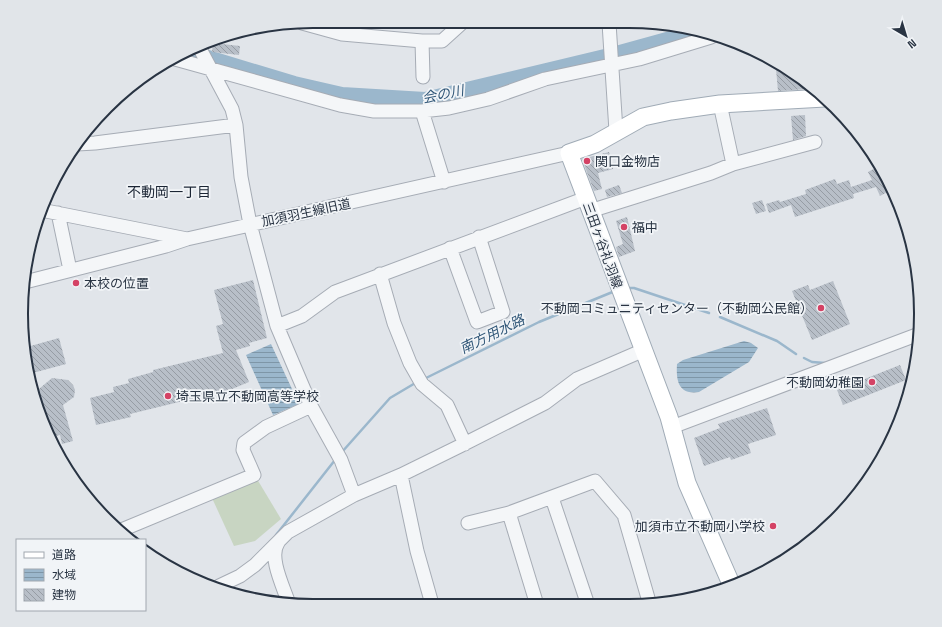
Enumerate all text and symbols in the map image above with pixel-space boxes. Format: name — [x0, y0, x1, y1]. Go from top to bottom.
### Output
north arrow — [886, 16, 926, 56]
text: N — [905, 36, 919, 52]
water label: 会の川 — [421, 81, 467, 107]
place label: 関口金物店 — [595, 153, 660, 170]
marker: 関口金物店 — [582, 156, 592, 166]
district label: 不動岡一丁目 — [127, 183, 211, 201]
street label: 加須羽生線旧道 — [260, 195, 352, 230]
street label: 三田ヶ谷礼羽線 — [579, 200, 626, 291]
place label: 福中 — [632, 219, 658, 236]
marker: 福中 — [619, 222, 629, 232]
place label: 本校の位置 — [84, 275, 149, 292]
marker: 本校の位置 — [71, 278, 81, 288]
place label: 不動岡コミュニティセンター（不動岡公民館） — [541, 300, 813, 317]
marker: 不動岡コミュニティセンター（不動岡公民館） — [816, 303, 826, 313]
water label: 南方用水路 — [457, 310, 528, 357]
place label: 不動岡幼稚園 — [786, 374, 864, 391]
marker: 不動岡幼稚園 — [867, 377, 877, 387]
place label: 埼玉県立不動岡高等学校 — [176, 388, 319, 405]
marker: 埼玉県立不動岡高等学校 — [163, 391, 173, 401]
place label: 加須市立不動岡小学校 — [635, 518, 765, 535]
marker: 加須市立不動岡小学校 — [768, 521, 778, 531]
legend — [16, 539, 146, 611]
text: 道路 — [52, 547, 76, 563]
text: 水域 — [52, 567, 76, 583]
text: 建物 — [52, 587, 76, 603]

